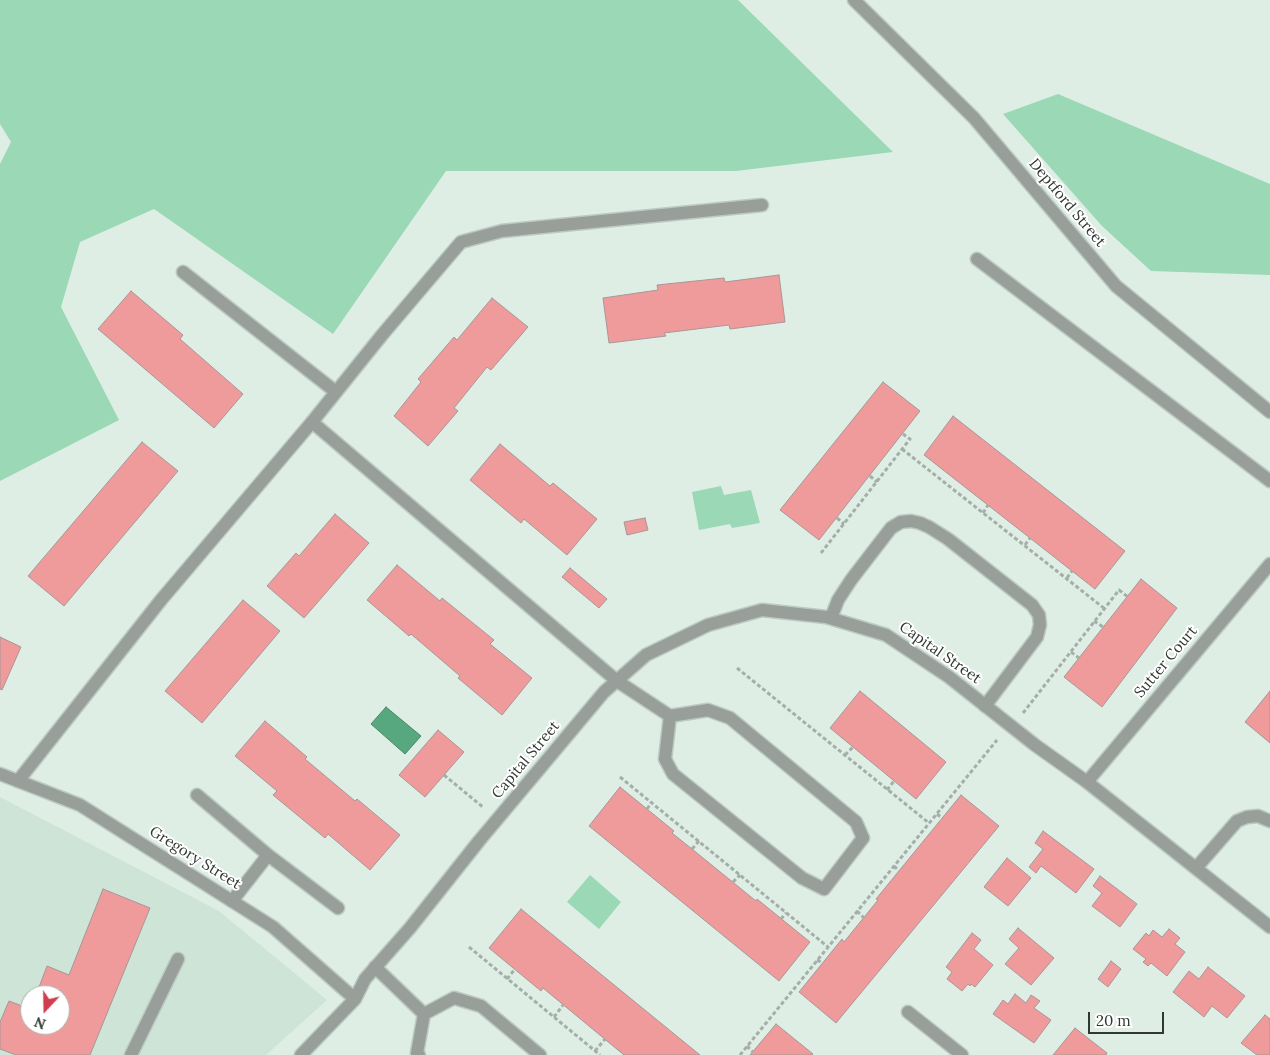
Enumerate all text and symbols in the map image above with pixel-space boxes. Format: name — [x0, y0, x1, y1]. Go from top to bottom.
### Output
street label: Deptford Street — [1025, 155, 1109, 251]
street label: Capital Street — [896, 618, 984, 688]
street label: Sutter Court — [1131, 622, 1201, 702]
street label: Capital Street — [488, 718, 564, 802]
street label: Gregory Street — [146, 823, 244, 893]
north arrow — [20, 985, 70, 1035]
scale bar — [1090, 1002, 1166, 1034]
text: 20 m — [1096, 1011, 1131, 1030]
text: N — [32, 1013, 48, 1033]

